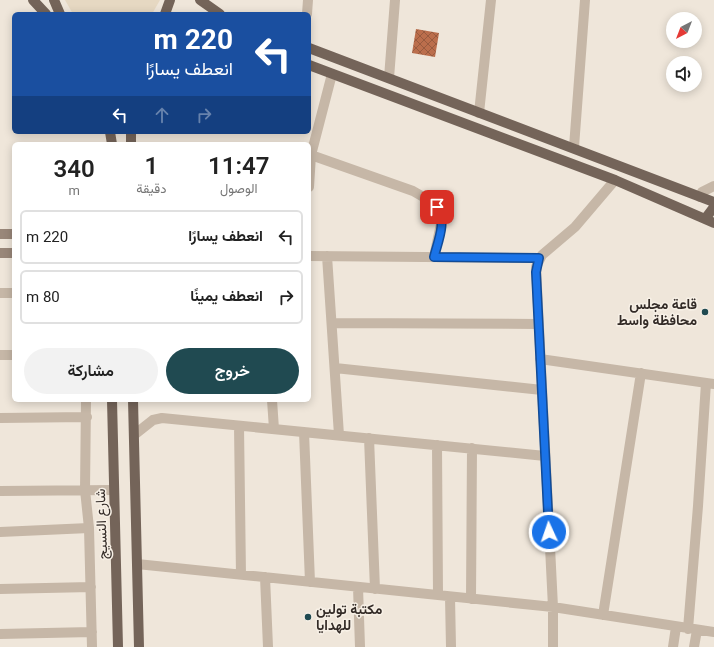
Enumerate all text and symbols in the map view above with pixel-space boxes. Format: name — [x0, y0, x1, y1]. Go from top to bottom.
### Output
north arrow — [666, 12, 702, 48]
map controls — [666, 12, 702, 92]
text: 220 m — [154, 23, 233, 56]
icon: left — [247, 28, 299, 80]
button: sound — [666, 56, 702, 92]
text: انعطف يسارًا — [145, 58, 233, 79]
icon: left — [109, 104, 131, 126]
icon: ahead — [151, 104, 173, 126]
icon: right — [193, 104, 215, 126]
text: 1 — [145, 152, 158, 180]
text: 11:47 — [208, 152, 269, 180]
text: 340 — [54, 155, 95, 183]
text: دقيقة — [136, 181, 166, 196]
text: الوصول — [220, 181, 257, 196]
text: m — [68, 183, 80, 198]
pin — [420, 190, 454, 224]
icon: arrive — [426, 196, 448, 218]
icon: left — [275, 226, 297, 248]
text: انعطف يسارًا — [188, 227, 263, 245]
text: 220 m — [26, 228, 68, 246]
icon: right — [275, 286, 297, 308]
text: انعطف يمينًا — [190, 287, 263, 305]
text: 80 m — [26, 288, 60, 306]
place label: قاعة مجلس محافظة واسط — [617, 296, 697, 329]
marker: قاعة مجلس محافظة واسط — [700, 307, 710, 317]
button: مشاركة — [24, 348, 158, 394]
button: خروج — [166, 348, 299, 394]
street label: شارع النسيج — [92, 488, 113, 560]
position arrow — [528, 511, 570, 553]
place label: مكتبة تولين للهدايا — [316, 601, 383, 634]
marker: مكتبة تولين للهدايا — [303, 612, 313, 622]

